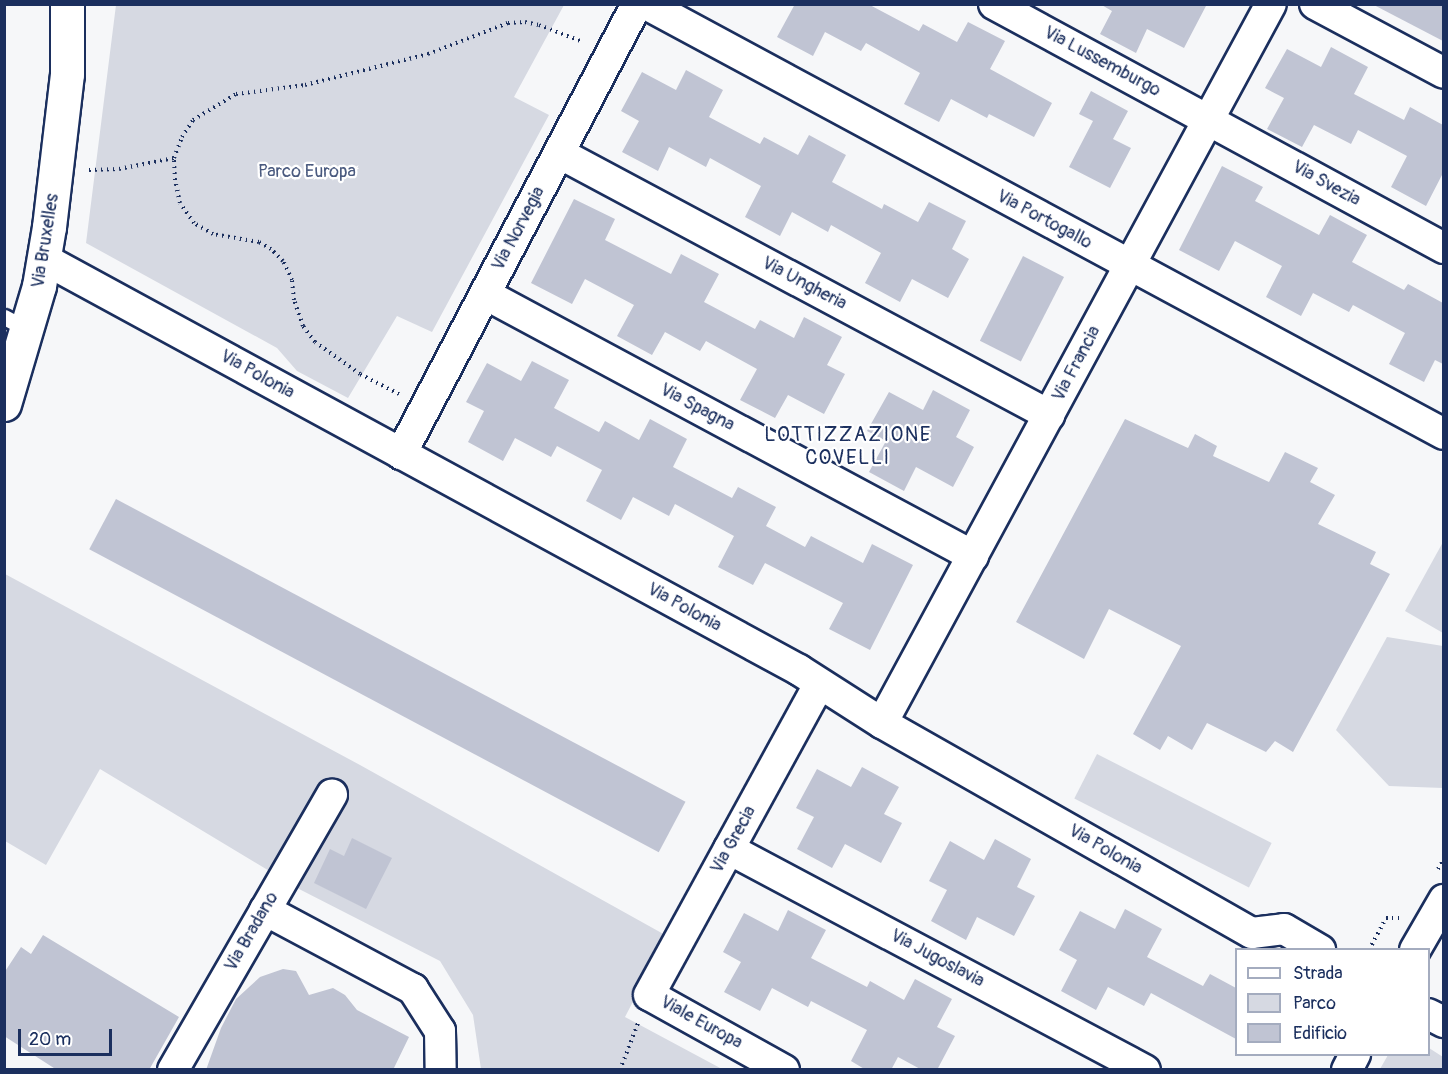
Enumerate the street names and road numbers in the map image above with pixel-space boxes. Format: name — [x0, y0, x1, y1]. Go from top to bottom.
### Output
street label: Via Lussemburgo — [1040, 22, 1164, 102]
street label: Via Svezia — [1288, 156, 1364, 212]
street label: Via Norvegia — [488, 183, 550, 275]
street label: Via Portogallo — [993, 186, 1095, 254]
street label: Via Bruxelles — [28, 192, 64, 290]
street label: Via Ungheria — [758, 253, 850, 315]
street label: Via Francia — [1048, 323, 1106, 405]
street label: Via Polonia — [216, 346, 298, 404]
street label: Via Spagna — [656, 379, 738, 437]
street label: Via Polonia — [643, 579, 725, 637]
street label: Via Grecia — [707, 802, 761, 878]
street label: Via Polonia — [1064, 820, 1146, 880]
street label: Via Bradano — [221, 888, 283, 976]
street label: Via Jugoslavia — [886, 925, 988, 993]
street label: Viale Europa — [656, 992, 746, 1054]

